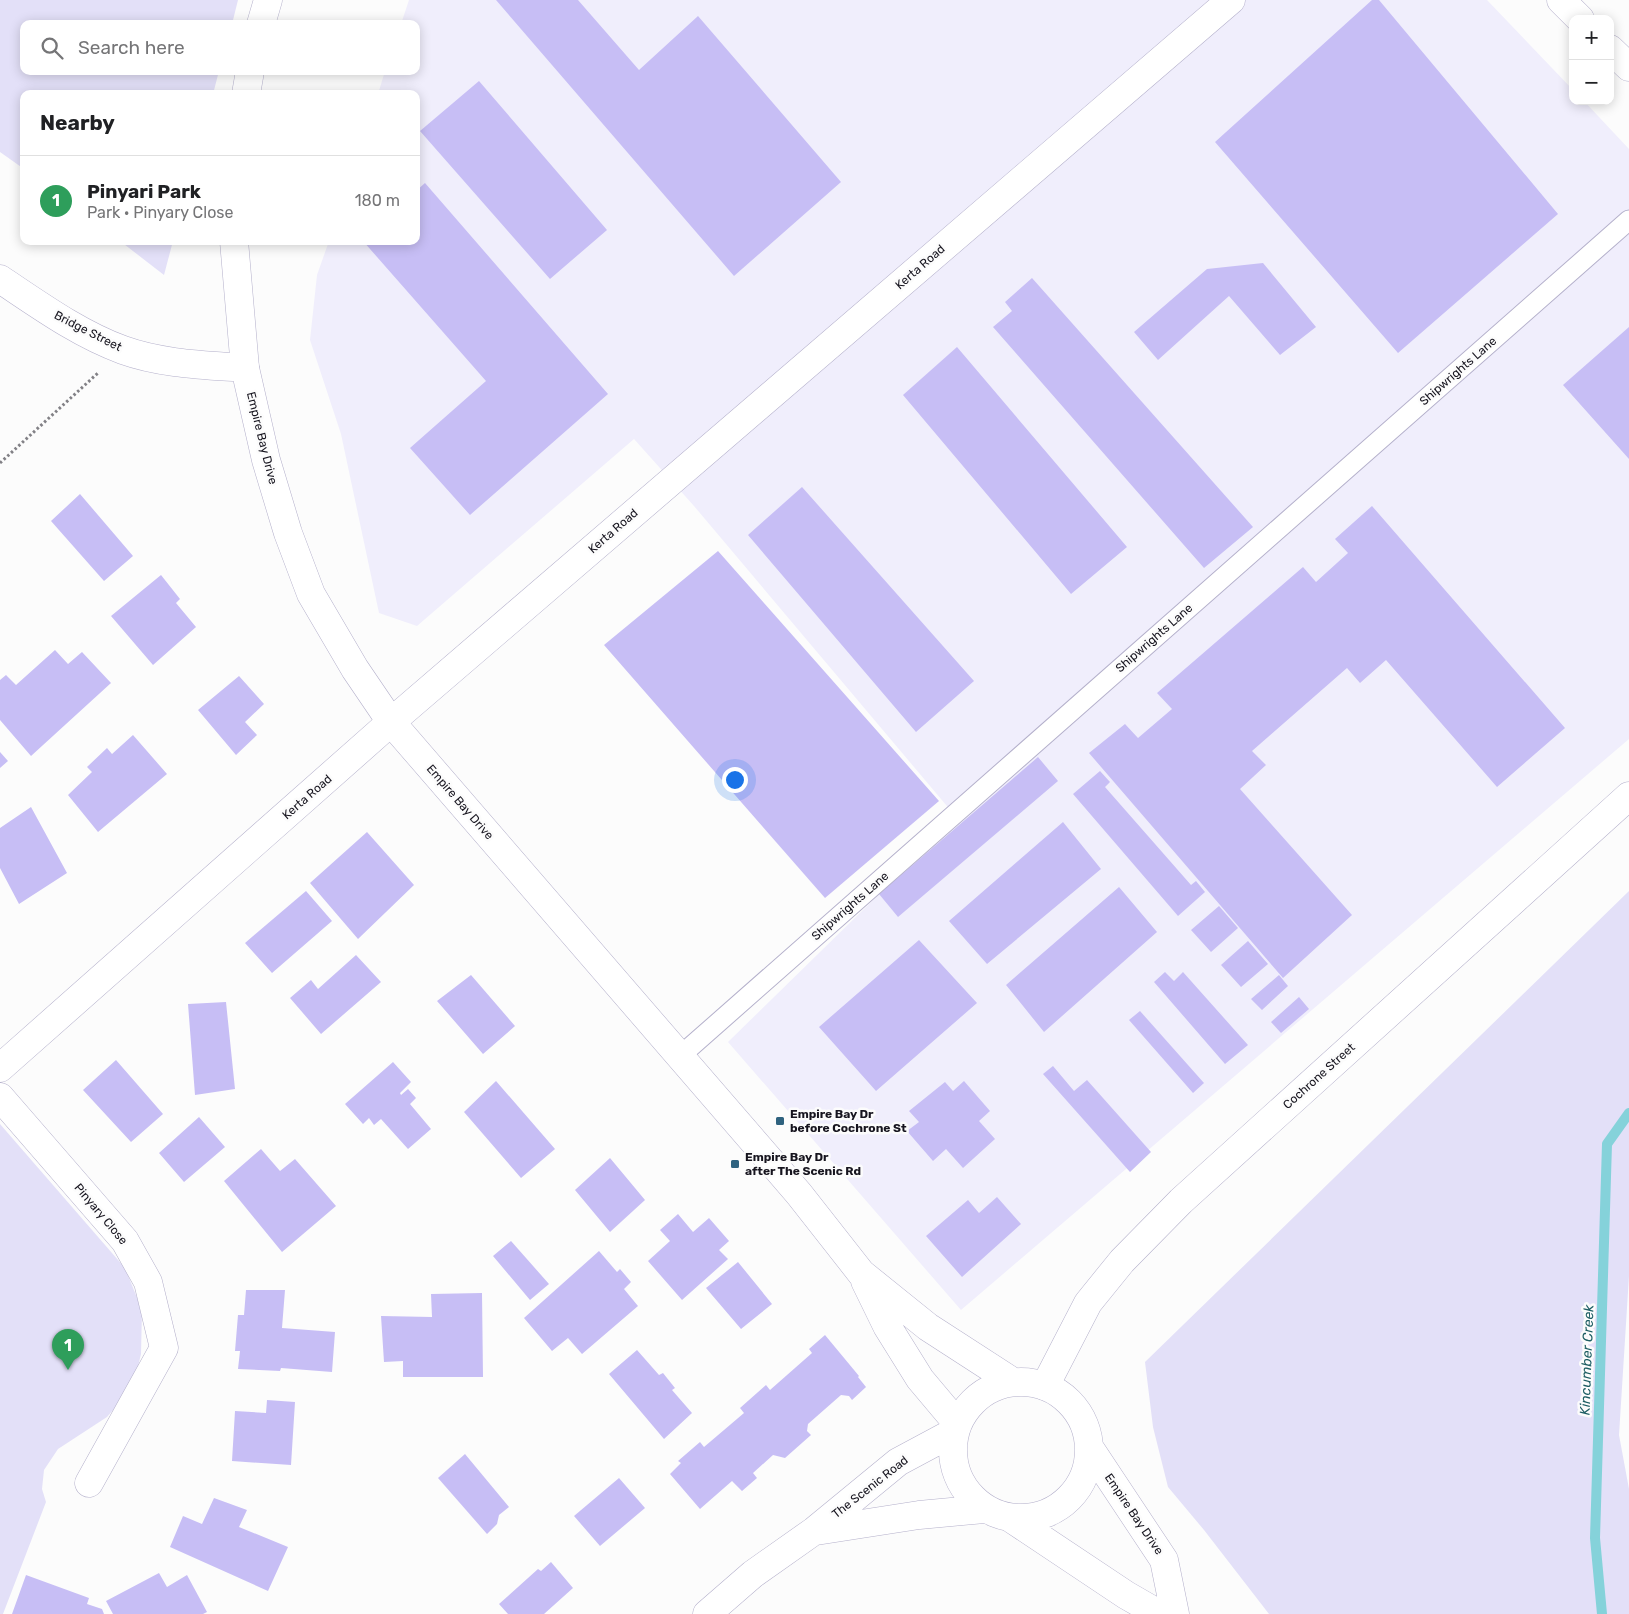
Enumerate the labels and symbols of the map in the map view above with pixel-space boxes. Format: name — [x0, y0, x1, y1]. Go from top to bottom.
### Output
street label: Kerta Road — [892, 242, 948, 292]
street label: Bridge Street — [52, 308, 124, 354]
street label: Shipwrights Lane — [1417, 334, 1500, 408]
street label: Empire Bay Drive — [244, 390, 280, 486]
street label: Kerta Road — [585, 506, 641, 556]
street label: Shipwrights Lane — [1113, 601, 1196, 675]
street label: Empire Bay Drive — [424, 762, 497, 843]
your location — [722, 767, 748, 793]
street label: Kerta Road — [279, 772, 335, 822]
street label: Shipwrights Lane — [809, 869, 892, 943]
street label: Cochrone Street — [1280, 1040, 1358, 1112]
place label: Empire Bay Dr before Cochrone St — [790, 1107, 907, 1135]
marker: Empire Bay Dr before Cochrone St — [774, 1115, 786, 1127]
place label: Empire Bay Dr after The Scenic Rd — [745, 1150, 861, 1178]
marker: Empire Bay Dr after The Scenic Rd — [729, 1158, 741, 1170]
street label: Pinyary Close — [71, 1181, 131, 1247]
water label: Kincumber Creek — [1577, 1304, 1597, 1416]
pin: 1 — [52, 1329, 84, 1370]
street label: The Scenic Road — [829, 1453, 911, 1521]
street label: Empire Bay Drive — [1102, 1471, 1166, 1557]

